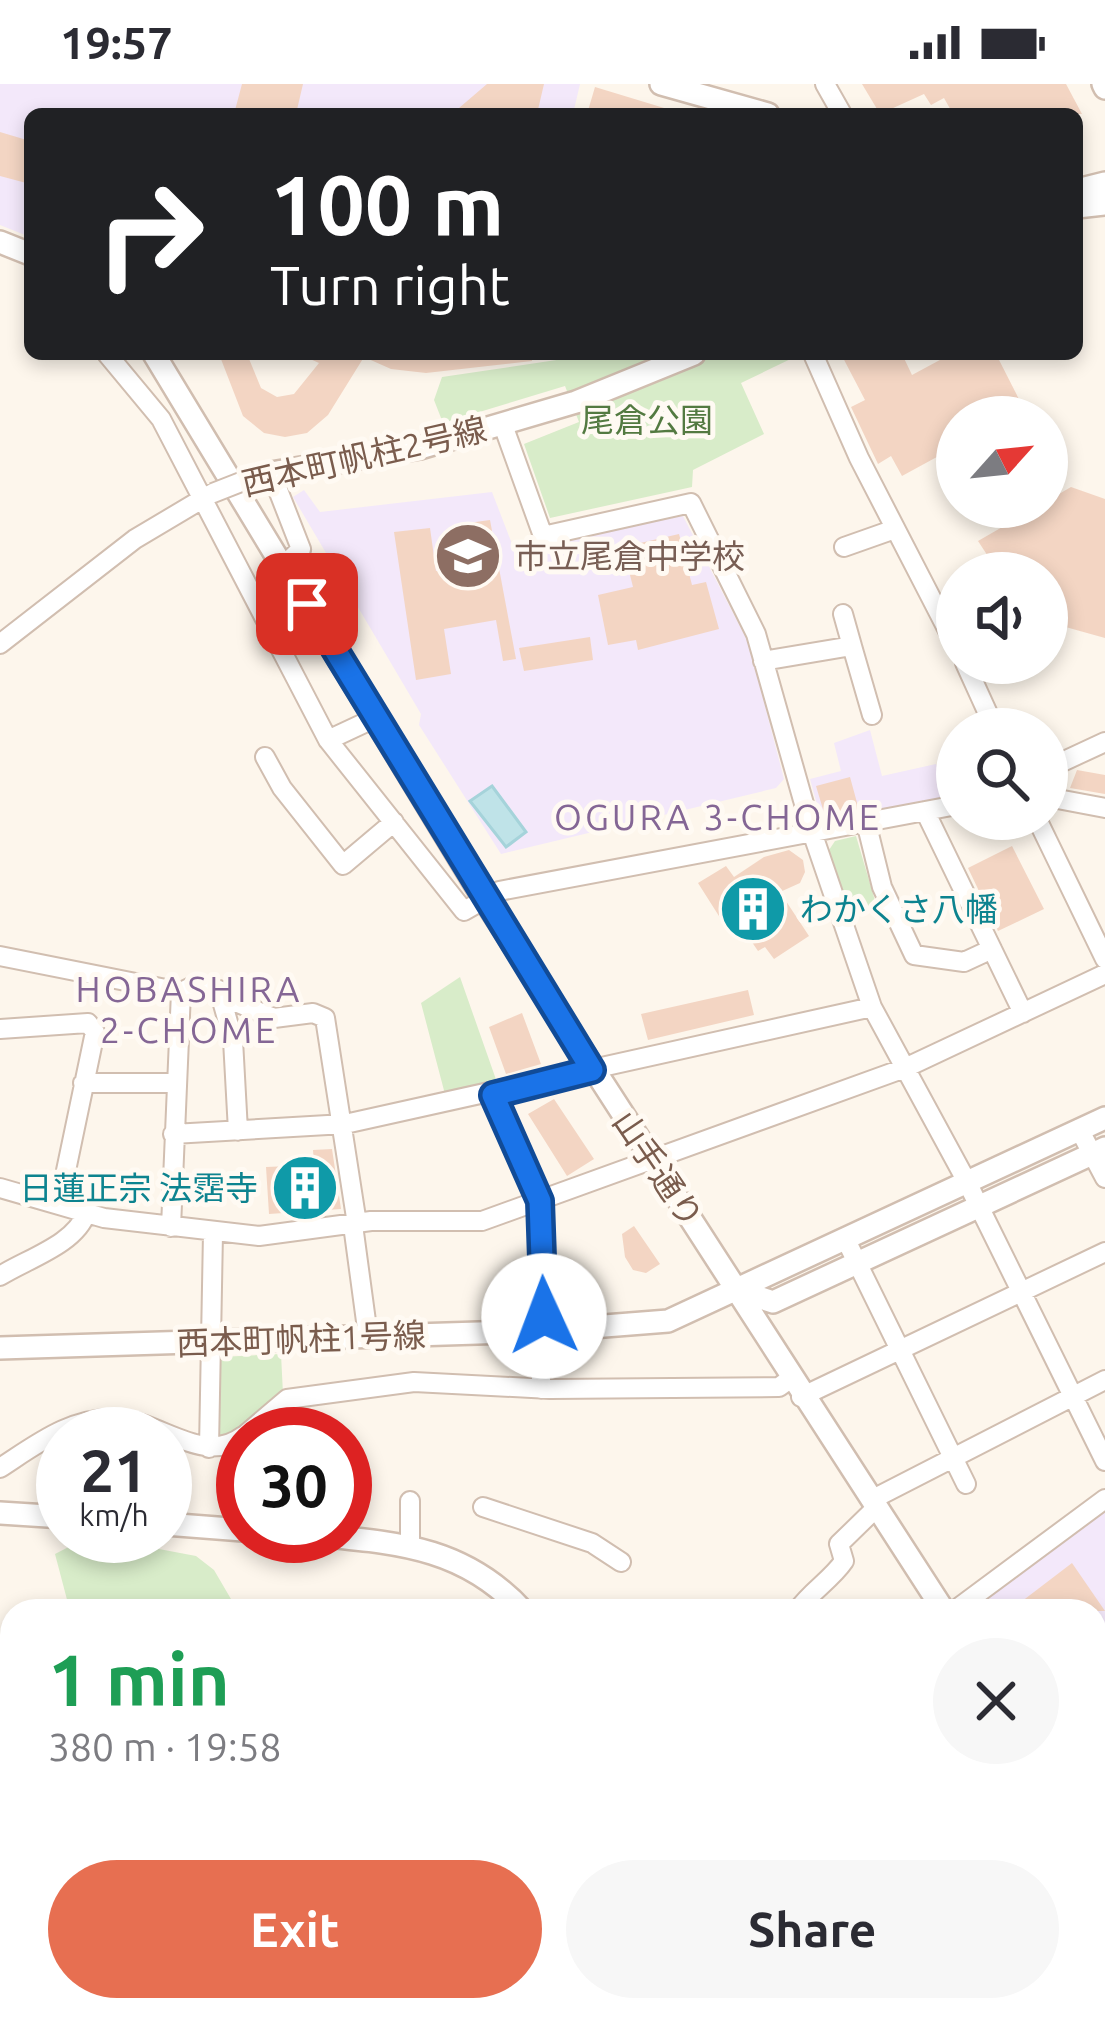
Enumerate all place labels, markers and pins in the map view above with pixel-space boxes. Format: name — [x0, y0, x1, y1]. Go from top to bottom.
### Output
school or university icon: 市立尾倉中学校 — [433, 521, 503, 591]
place label: 市立尾倉中学校 — [514, 537, 745, 574]
pin — [256, 553, 358, 655]
building icon: わかくさ八幡 — [718, 874, 788, 944]
place label: わかくさ八幡 — [800, 890, 998, 927]
building icon: 日蓮正宗 法霑寺 — [270, 1153, 340, 1223]
place label: 日蓮正宗 法霑寺 — [19, 1169, 258, 1206]

